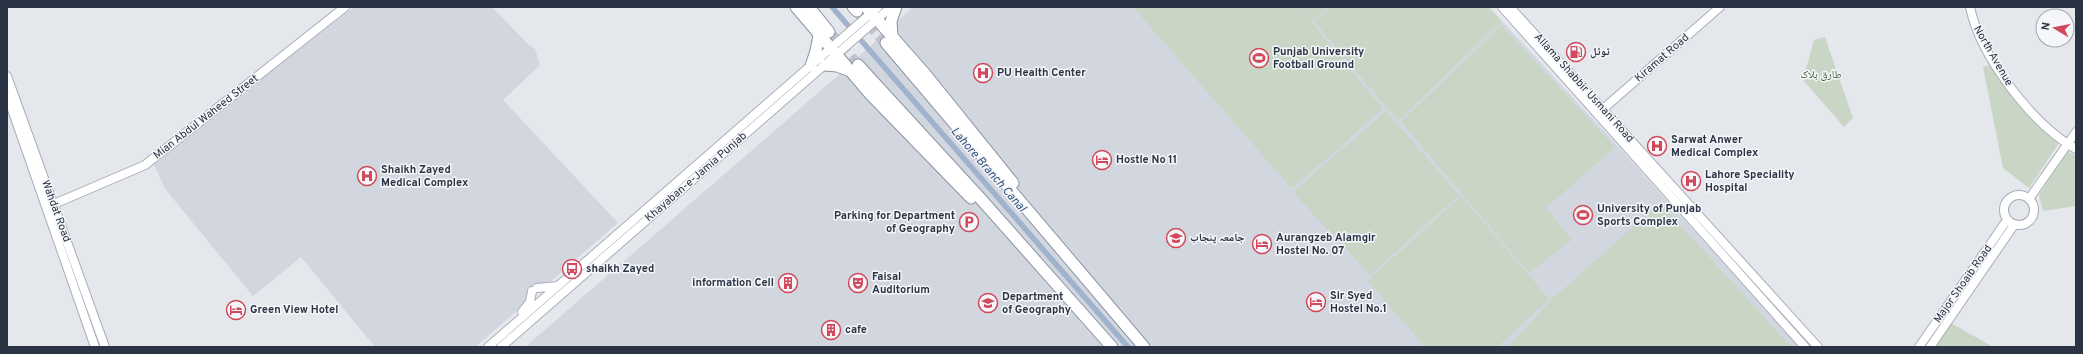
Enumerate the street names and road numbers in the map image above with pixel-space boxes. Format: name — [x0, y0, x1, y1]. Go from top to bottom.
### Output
street label: North Avenue — [1970, 23, 2016, 89]
street label: Allama Shabbir Usmani Road — [1531, 30, 1637, 146]
street label: Kiramat Road — [1632, 31, 1692, 85]
street label: Mian Abdul Waheed Street — [151, 72, 261, 162]
street label: Khayaban-e-Jamia Punjab — [642, 129, 750, 225]
street label: Wahdat Road — [38, 178, 74, 244]
street label: Major Shoaib Road — [1931, 242, 1995, 326]

